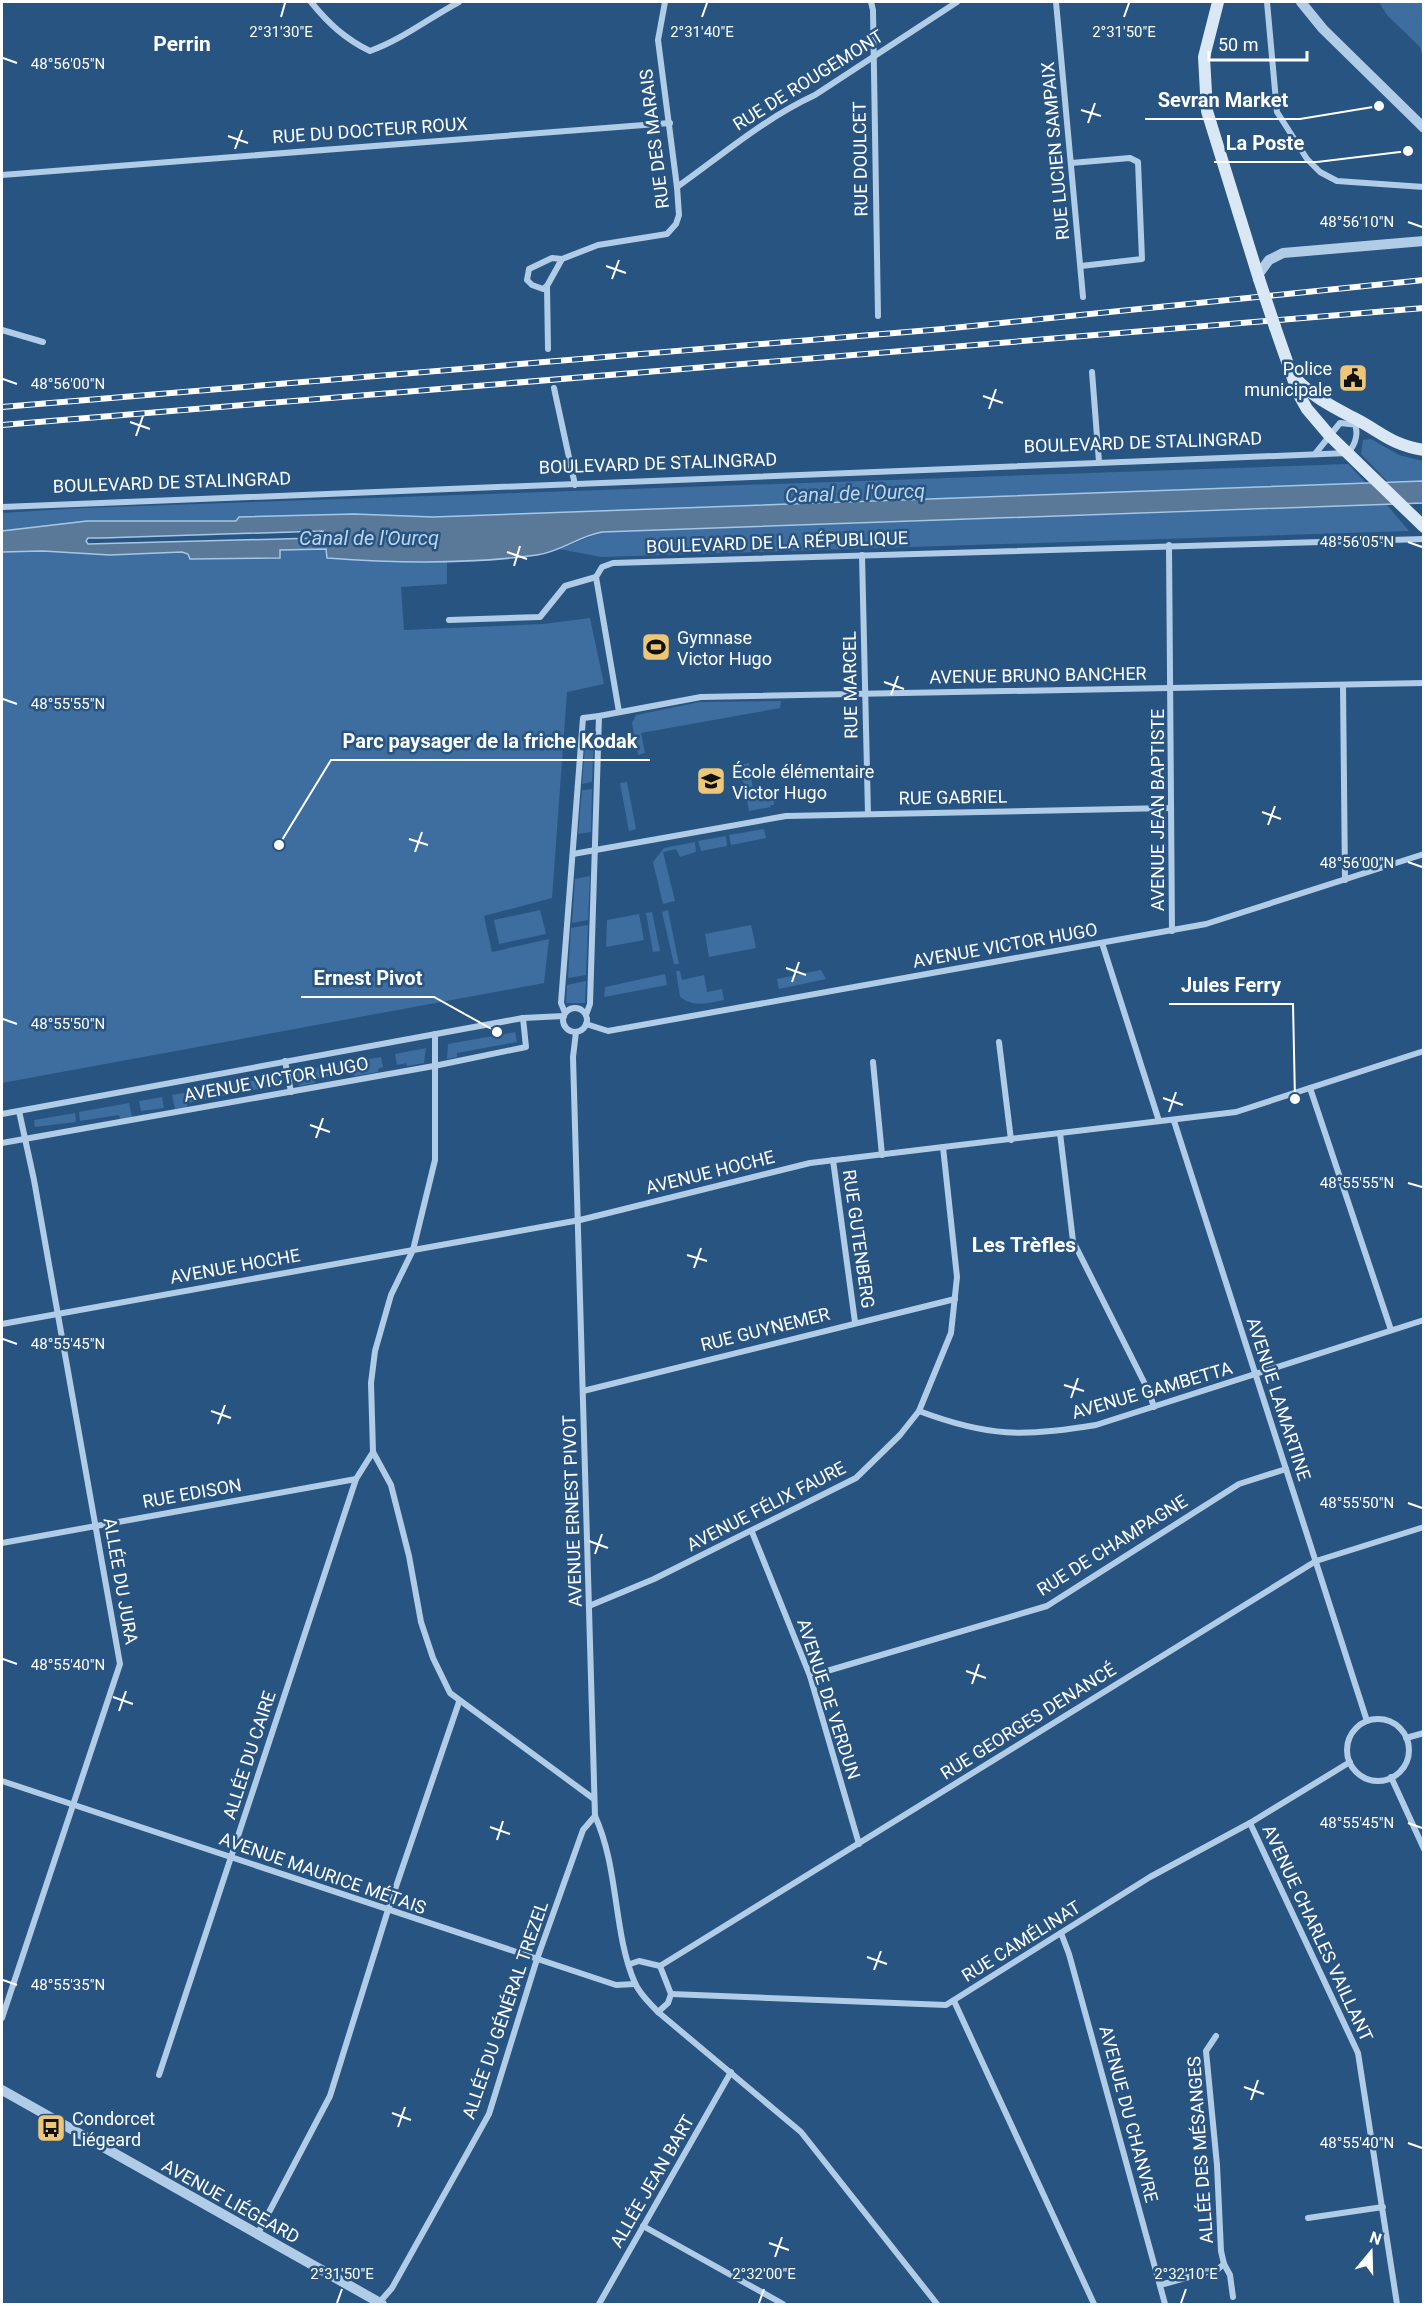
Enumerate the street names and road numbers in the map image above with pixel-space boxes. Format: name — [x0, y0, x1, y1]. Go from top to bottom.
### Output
street label: RUE DE ROUGEMONT — [729, 25, 887, 135]
street label: RUE LUCIEN SAMPAIX — [1037, 61, 1073, 241]
street label: RUE DES MARAIS — [635, 68, 673, 210]
street label: RUE DOULCET — [848, 101, 872, 217]
street label: RUE DU DOCTEUR ROUX — [272, 113, 468, 147]
street label: BOULEVARD DE STALINGRAD — [1023, 427, 1263, 457]
street label: BOULEVARD DE STALINGRAD — [538, 448, 778, 478]
street label: BOULEVARD DE STALINGRAD — [52, 467, 292, 497]
street label: BOULEVARD DE LA RÉPUBLIQUE — [646, 527, 908, 557]
street label: RUE MARCEL — [839, 631, 861, 739]
street label: AVENUE BRUNO BANCHER — [929, 663, 1147, 687]
street label: AVENUE JEAN BAPTISTE — [1147, 709, 1168, 911]
street label: RUE GABRIEL — [899, 786, 1008, 808]
street label: AVENUE VICTOR HUGO — [911, 918, 1099, 972]
street label: AVENUE VICTOR HUGO — [182, 1052, 370, 1106]
street label: AVENUE HOCHE — [643, 1146, 777, 1198]
street label: RUE GUTENBERG — [839, 1168, 879, 1310]
street label: AVENUE HOCHE — [168, 1244, 302, 1288]
street label: RUE GUYNEMER — [698, 1303, 832, 1355]
street label: AVENUE LAMARTINE — [1243, 1315, 1315, 1483]
street label: AVENUE GAMBETTA — [1069, 1357, 1235, 1423]
street label: AVENUE ERNEST PIVOT — [558, 1414, 586, 1607]
street label: AVENUE FÉLIX FAURE — [683, 1457, 849, 1555]
street label: RUE EDISON — [141, 1474, 243, 1512]
street label: RUE DE CHAMPAGNE — [1033, 1490, 1191, 1600]
street label: ALLÉE DU JURA — [100, 1516, 143, 1646]
street label: AVENUE DE VERDUN — [793, 1616, 865, 1782]
street label: RUE GEORGES DENANCÉ — [937, 1658, 1119, 1784]
street label: ALLÉE DU CAIRE — [218, 1688, 280, 1822]
street label: AVENUE CHARLES VAILLANT — [1258, 1821, 1378, 2045]
street label: AVENUE MAURICE MÉTAIS — [217, 1828, 429, 1918]
street label: RUE CAMÉLINAT — [958, 1896, 1084, 1986]
street label: ALLÉE DU GÉNÉRAL TREZEL — [458, 1898, 552, 2122]
street label: AVENUE DU CHANVRE — [1095, 2023, 1163, 2205]
street label: ALLÉE DES MÉSANGES — [1183, 2055, 1217, 2244]
street label: ALLÉE JEAN BART — [606, 2111, 699, 2251]
street label: AVENUE LIÉGEARD — [159, 2155, 303, 2247]

